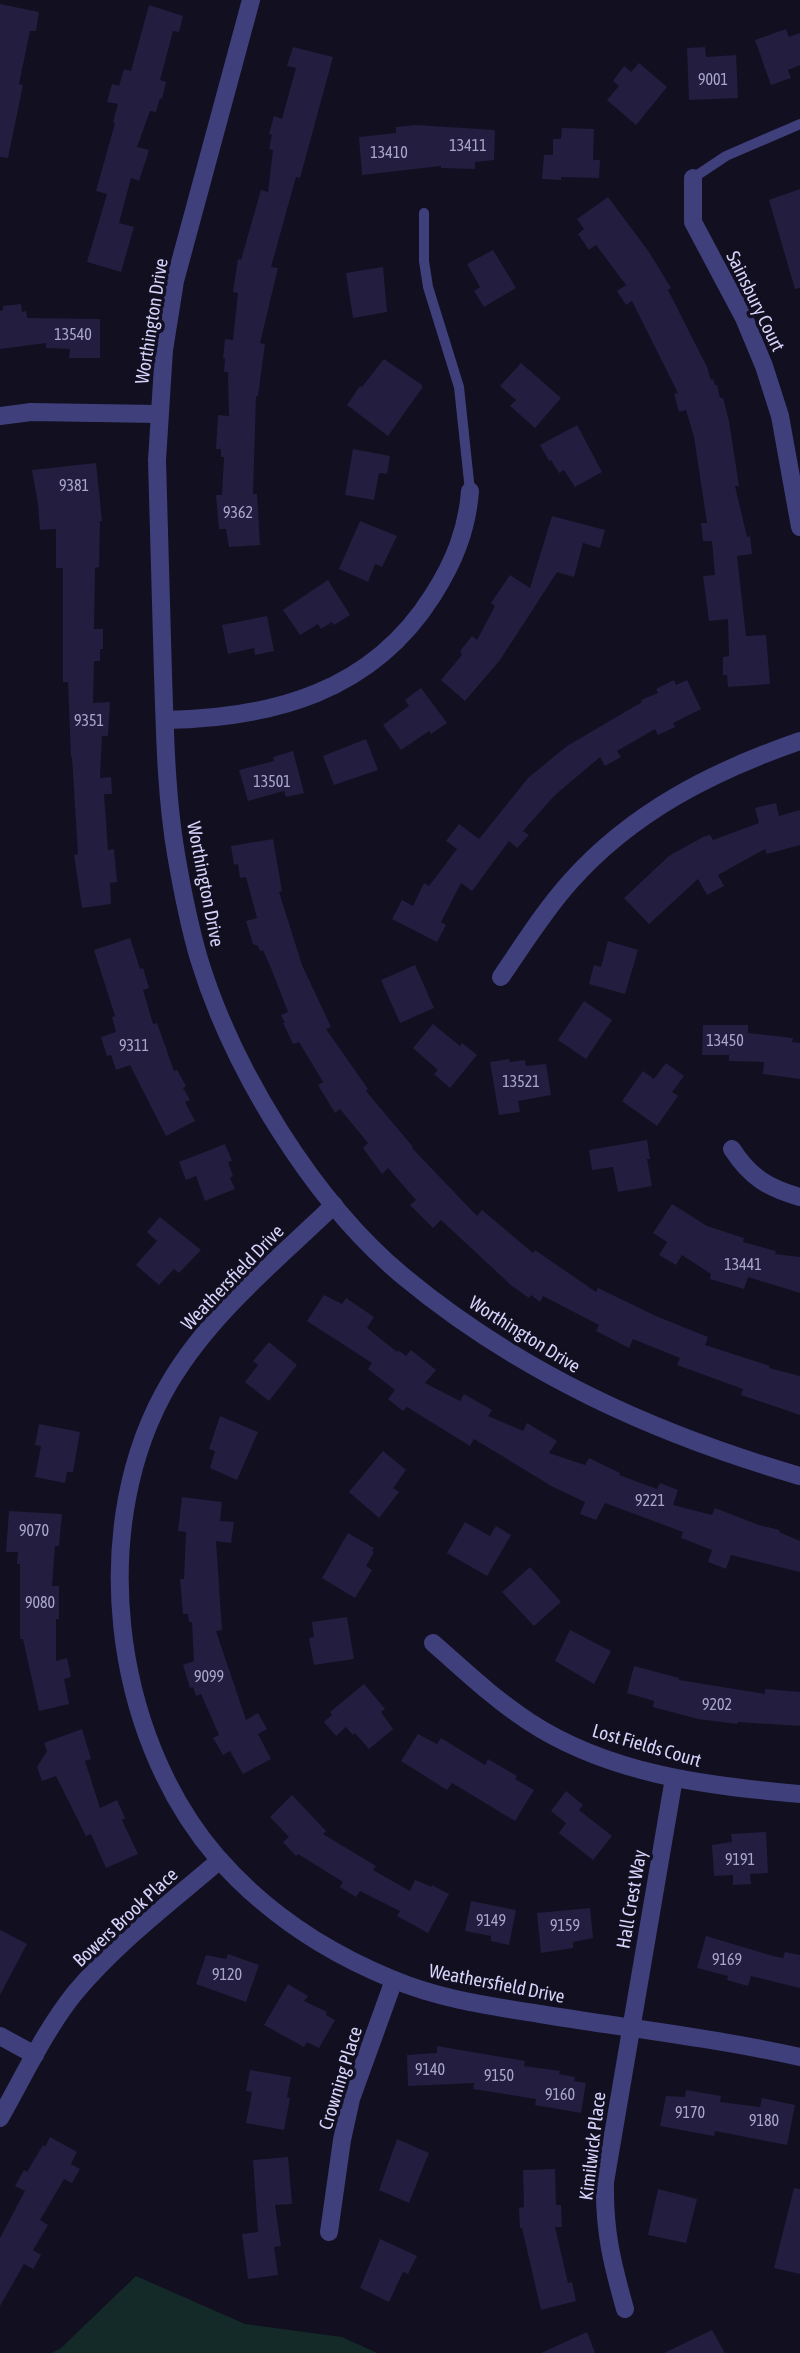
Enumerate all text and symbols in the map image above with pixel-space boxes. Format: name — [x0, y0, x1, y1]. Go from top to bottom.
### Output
house number: 9001 — [698, 70, 728, 88]
house number: 13411 — [449, 136, 487, 154]
house number: 13410 — [370, 143, 408, 161]
street label: Sainsbury Court — [722, 247, 790, 355]
street label: Worthington Drive — [130, 257, 172, 385]
house number: 13540 — [54, 325, 92, 343]
house number: 9381 — [59, 476, 89, 494]
house number: 9362 — [223, 503, 253, 521]
house number: 9351 — [74, 711, 104, 729]
house number: 13501 — [253, 772, 291, 790]
street label: Worthington Drive — [183, 820, 229, 948]
house number: 13450 — [706, 1031, 744, 1049]
house number: 9311 — [119, 1036, 149, 1054]
house number: 13521 — [502, 1072, 540, 1090]
street label: Weathersfield Drive — [176, 1220, 288, 1334]
house number: 13441 — [724, 1255, 762, 1273]
street label: Worthington Drive — [465, 1291, 585, 1377]
house number: 9221 — [635, 1491, 665, 1509]
house number: 9070 — [19, 1521, 49, 1539]
house number: 9080 — [25, 1593, 55, 1611]
house number: 9099 — [194, 1667, 224, 1685]
house number: 9202 — [702, 1695, 732, 1713]
street label: Lost Fields Court — [590, 1719, 704, 1771]
street label: Hall Crest Way — [611, 1848, 651, 1950]
house number: 9191 — [725, 1850, 755, 1868]
street label: Bowers Brook Place — [68, 1863, 182, 1971]
house number: 9149 — [476, 1911, 506, 1929]
house number: 9159 — [550, 1916, 580, 1934]
house number: 9169 — [712, 1950, 742, 1968]
street label: Weathersfield Drive — [427, 1959, 567, 2007]
house number: 9120 — [212, 1965, 242, 1983]
street label: Crowning Place — [314, 2024, 366, 2132]
house number: 9140 — [415, 2060, 445, 2078]
house number: 9150 — [484, 2066, 514, 2084]
house number: 9160 — [545, 2085, 575, 2103]
street label: Kimilwick Place — [574, 2091, 610, 2201]
house number: 9170 — [675, 2103, 705, 2121]
house number: 9180 — [749, 2111, 779, 2129]

